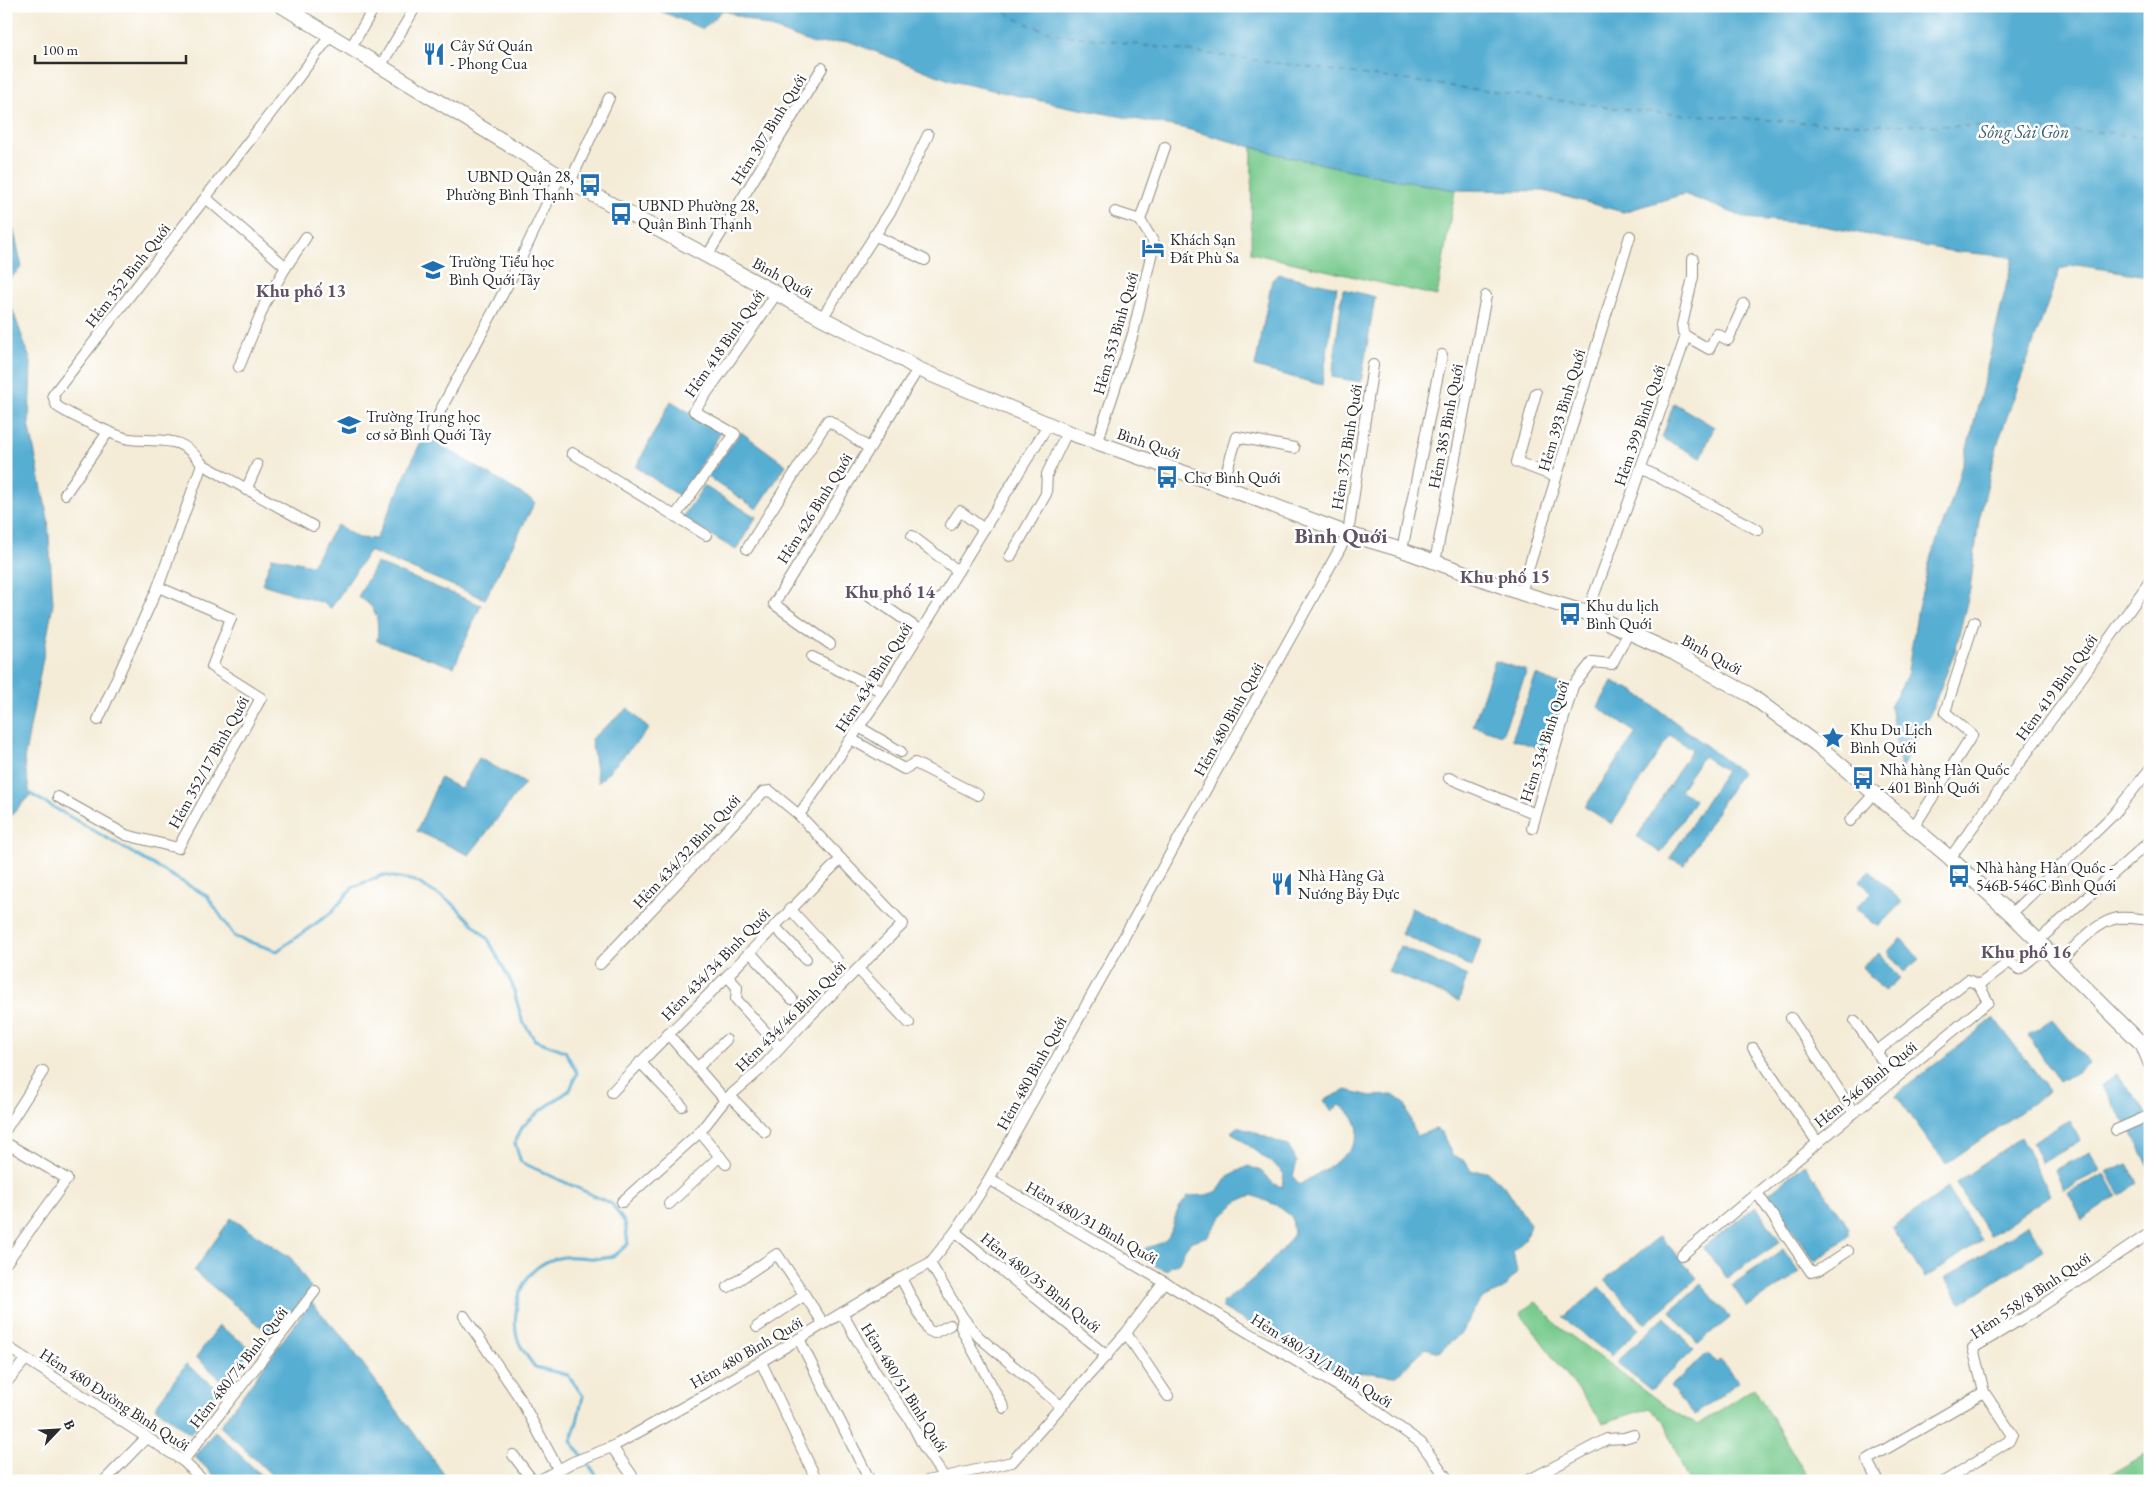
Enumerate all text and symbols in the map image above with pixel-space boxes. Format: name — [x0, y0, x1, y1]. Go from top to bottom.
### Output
scale bar — [35, 32, 186, 64]
place label: Cây Sứ Quán - Phong Cua — [450, 35, 533, 74]
text: 100 m — [42, 40, 79, 59]
restaurant icon: Cây Sứ Quán - Phong Cua — [421, 41, 447, 67]
street label: Hẻm 307 Bình Quới — [726, 70, 811, 189]
water label: Sông Sài Gòn — [1978, 120, 2069, 144]
place label: UBND Quận 28, Phường Bình Thạnh — [446, 166, 574, 205]
bus stop icon: UBND Quận 28, Phường Bình Thạnh — [577, 172, 603, 198]
place label: UBND Phường 28, Quận Bình Thạnh — [638, 195, 759, 234]
bus stop icon: UBND Phường 28, Quận Bình Thạnh — [608, 201, 634, 227]
street label: Hẻm 352 Bình Quới — [80, 219, 175, 332]
place label: Khách Sạn Đất Phù Sa — [1170, 229, 1240, 268]
hotel icon: Khách Sạn Đất Phù Sa — [1140, 235, 1166, 261]
place label: Trường Tiểu học Bình Quới Tây — [449, 251, 554, 290]
street label: Bình Quới — [749, 252, 817, 303]
school or university icon: Trường Tiểu học Bình Quới Tây — [420, 257, 446, 283]
street label: Hẻm 353 Bình Quới — [1088, 269, 1143, 397]
district label: Khu phố 13 — [256, 279, 346, 302]
street label: Hẻm 418 Bình Quới — [679, 285, 769, 401]
street label: Hẻm 393 Bình Quới — [1533, 346, 1590, 474]
street label: Hẻm 385 Bình Quới — [1423, 362, 1468, 490]
street label: Hẻm 399 Bình Quới — [1609, 362, 1670, 489]
street label: Hẻm 375 Bình Quới — [1326, 383, 1367, 511]
place label: Trường Trung học cơ sở Bình Quới Tây — [366, 406, 492, 445]
school or university icon: Trường Trung học cơ sở Bình Quới Tây — [336, 412, 362, 438]
street label: Bình Quới — [1114, 423, 1183, 464]
street label: Hẻm 426 Bình Quới — [772, 449, 857, 568]
bus stop icon: Chợ Bình Quới — [1154, 464, 1180, 490]
place label: Chợ Bình Quới — [1184, 467, 1281, 488]
district label: Bình Quới — [1294, 522, 1388, 549]
district label: Khu phố 15 — [1460, 565, 1550, 588]
district label: Khu phố 14 — [845, 580, 936, 603]
place label: Khu du lịch Bình Quới — [1586, 595, 1659, 634]
bus stop icon: Khu du lịch Bình Quới — [1557, 601, 1583, 627]
street label: Hẻm 434 Bình Quới — [830, 618, 917, 736]
street label: Bình Quới — [1678, 629, 1746, 680]
street label: Hẻm 419 Bình Quới — [2011, 630, 2102, 745]
street label: Hẻm 480 Bình Quới — [1188, 659, 1268, 780]
street label: Hẻm 534 Bình Quới — [1515, 677, 1574, 805]
street label: Hẻm 352/17 Bình Quới — [163, 692, 254, 832]
place label: Khu Du Lịch Bình Qưới — [1850, 719, 1932, 758]
place icon: Khu Du Lịch Bình Qưới — [1820, 725, 1846, 751]
place label: Nhà hàng Hàn Quốc - 401 Bình Quới — [1880, 759, 2010, 798]
bus stop icon: Nhà hàng Hàn Quốc - 401 Bình Quới — [1850, 765, 1876, 791]
street label: Hẻm 434/32 Bình Quới — [628, 790, 745, 913]
place label: Nhà hàng Hàn Quốc - 546B-546C Bình Quới — [1976, 857, 2116, 896]
bus stop icon: Nhà hàng Hàn Quốc - 546B-546C Bình Quới — [1946, 863, 1972, 889]
place label: Nhà Hàng Gà Nướng Bảy Đực — [1298, 865, 1400, 904]
restaurant icon: Nhà Hàng Gà Nướng Bảy Đực — [1269, 871, 1295, 897]
street label: Hẻm 434/34 Bình Quới — [656, 904, 775, 1025]
district label: Khu phố 16 — [1981, 940, 2072, 963]
street label: Hẻm 434/46 Bình Quới — [730, 956, 850, 1076]
street label: Hẻm 480 Bình Quới — [991, 1013, 1071, 1134]
street label: Hẻm 546 Bình Quới — [1809, 1036, 1921, 1132]
street label: Hẻm 480/31 Bình Quới — [1022, 1176, 1161, 1269]
street label: Hẻm 480/35 Bình Quới — [976, 1227, 1105, 1337]
street label: Hẻm 558/8 Bình Quới — [1966, 1247, 2095, 1344]
street label: Hẻm 480/74 Bình Quới — [184, 1302, 292, 1432]
street label: Hẻm 480/31/1 Bình Quới — [1247, 1308, 1396, 1412]
street label: Hẻm 480 Bình Quới — [686, 1312, 807, 1393]
street label: Hẻm 480/51 Bình Quới — [856, 1319, 953, 1456]
street label: Hẻm 480 Đường Bình Quới — [37, 1343, 193, 1455]
north arrow — [32, 1404, 82, 1454]

